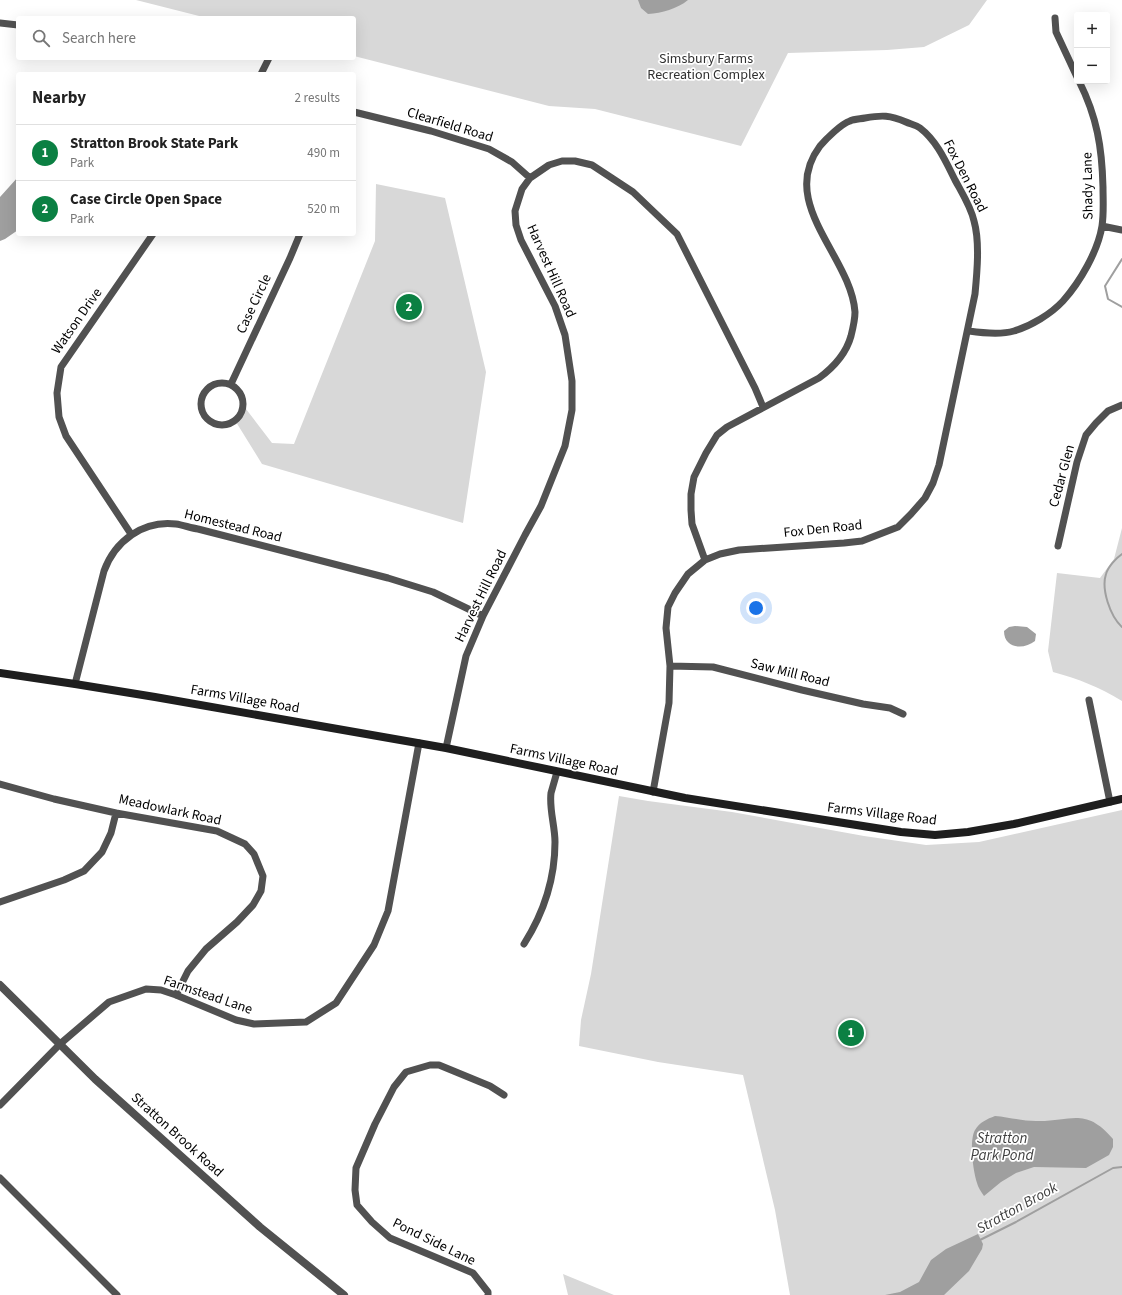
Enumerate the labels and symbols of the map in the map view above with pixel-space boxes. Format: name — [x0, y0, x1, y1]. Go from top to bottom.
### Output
park label: Simsbury Farms Recreation Complex — [647, 49, 765, 85]
street label: Clearfield Road — [405, 102, 495, 148]
street label: Fox Den Road — [938, 136, 992, 216]
street label: Shady Lane — [1077, 152, 1099, 220]
street label: Harvest Hill Road — [521, 221, 581, 321]
street label: Case Circle — [231, 271, 277, 337]
street label: Watson Drive — [47, 284, 107, 358]
pin: 2 — [396, 292, 422, 322]
street label: Cedar Glen — [1044, 442, 1080, 510]
street label: Homestead Road — [182, 504, 284, 548]
street label: Fox Den Road — [783, 515, 863, 543]
street label: Harvest Hill Road — [450, 546, 512, 646]
your location — [746, 598, 766, 618]
street label: Saw Mill Road — [748, 653, 832, 693]
street label: Farms Village Road — [189, 680, 301, 718]
street label: Farms Village Road — [508, 739, 620, 781]
street label: Meadowlark Road — [117, 789, 223, 831]
street label: Farms Village Road — [826, 797, 938, 831]
street label: Farmstead Lane — [161, 970, 255, 1020]
pin: 1 — [838, 1018, 864, 1048]
street label: Stratton Brook Road — [126, 1088, 228, 1182]
water label: Stratton Park Pond — [971, 1128, 1034, 1166]
water label: Stratton Brook — [973, 1177, 1062, 1239]
street label: Pond Side Lane — [389, 1213, 479, 1271]

